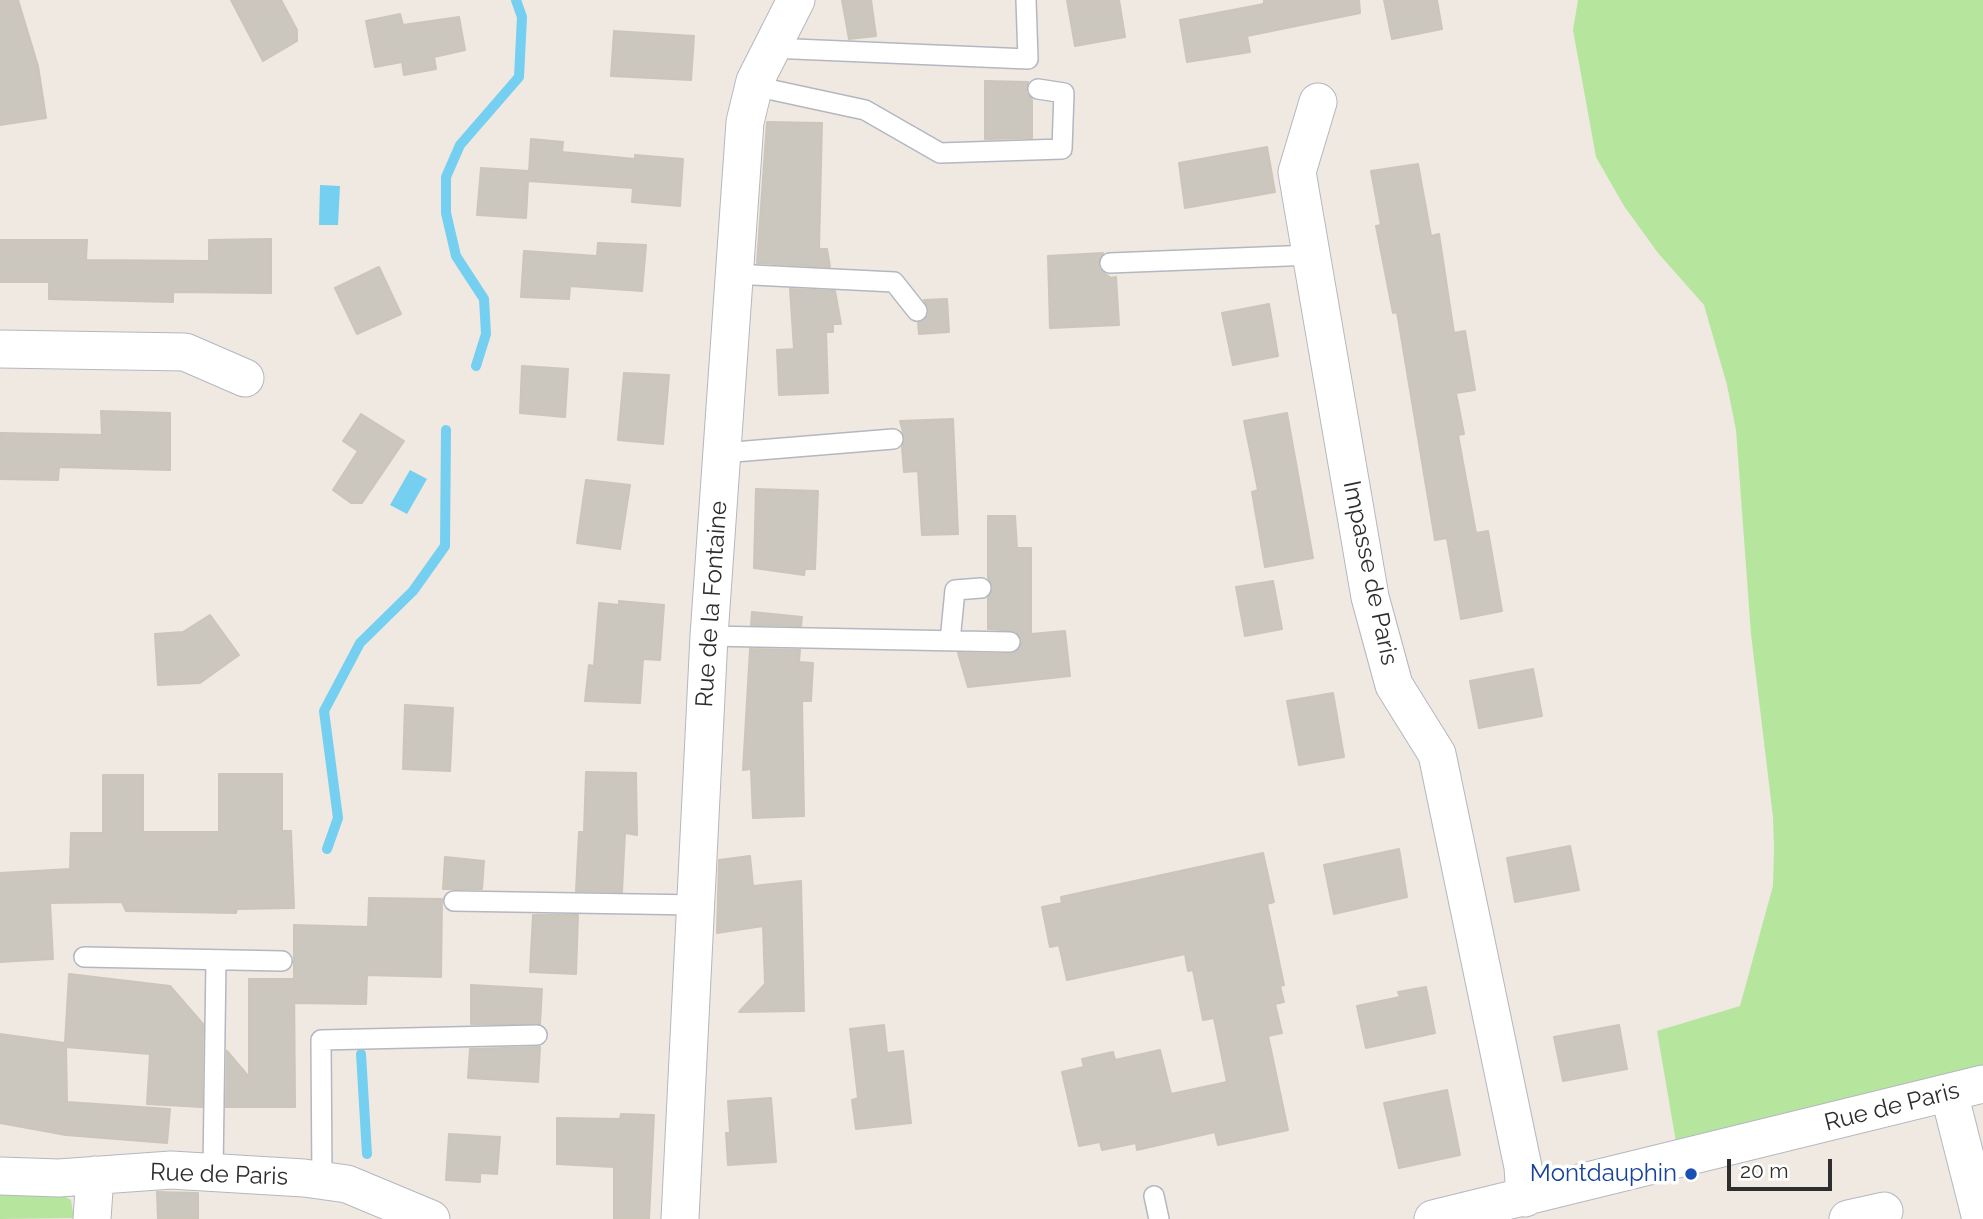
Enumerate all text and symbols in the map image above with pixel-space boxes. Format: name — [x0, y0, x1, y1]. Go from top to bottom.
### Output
street label: Impasse de Paris — [1336, 478, 1404, 668]
street label: Rue de la Fontaine — [690, 500, 734, 708]
street label: Rue de Paris — [1821, 1076, 1963, 1138]
scale bar — [1731, 1146, 1836, 1190]
street label: Rue de Paris — [149, 1158, 289, 1192]
text: 20 m — [1740, 1158, 1788, 1183]
place label: Montdauphin — [1530, 1160, 1677, 1188]
marker: Montdauphin — [1683, 1166, 1699, 1182]

